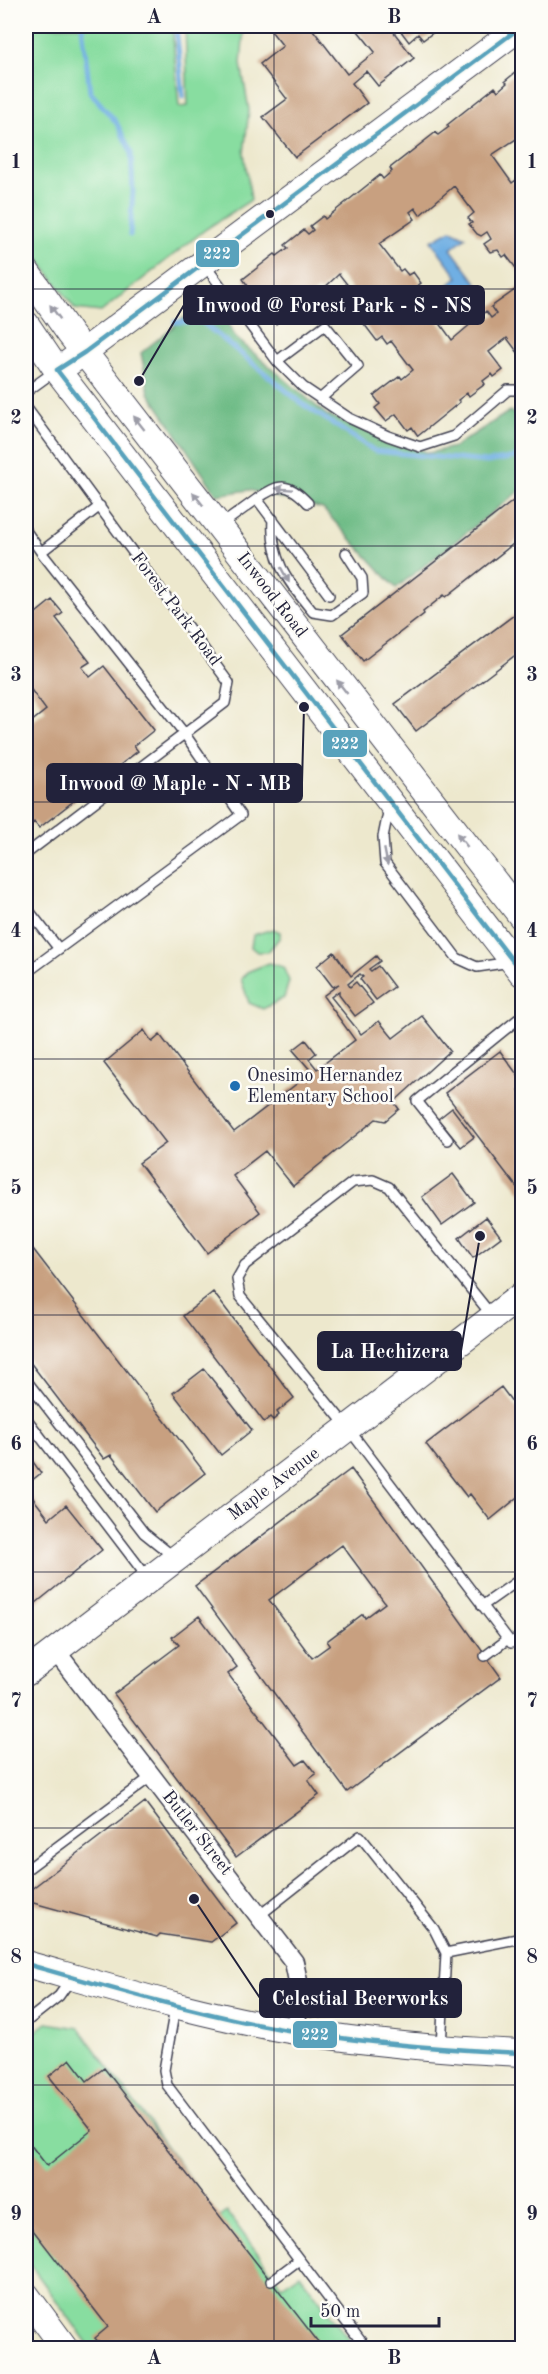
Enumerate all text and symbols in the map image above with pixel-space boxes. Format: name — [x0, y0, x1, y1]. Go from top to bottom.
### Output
text: A — [146, 8, 162, 28]
text: B — [387, 8, 401, 28]
text: 1 — [10, 153, 22, 173]
text: 1 — [526, 153, 538, 173]
unlabelled marker — [264, 208, 276, 220]
line badge: 222 — [195, 239, 240, 268]
text: 222 — [203, 247, 231, 263]
callout: Inwood @ Forest Park - S - NS — [184, 286, 484, 324]
text: Inwood @ Forest Park - S - NS — [196, 297, 472, 317]
one-way arrow — [49, 305, 61, 321]
text: 2 — [10, 409, 22, 429]
text: 2 — [526, 409, 538, 429]
one-way arrow — [133, 415, 146, 431]
one-way arrow — [274, 484, 293, 493]
one-way arrow — [192, 491, 204, 507]
street label: Forest Park Road — [128, 549, 224, 669]
street label: Inwood Road — [233, 549, 311, 641]
one-way arrow — [280, 567, 290, 584]
text: 3 — [10, 666, 22, 686]
text: 3 — [526, 666, 538, 686]
one-way arrow — [337, 679, 349, 694]
line badge: 222 — [322, 729, 368, 758]
text: 222 — [331, 737, 359, 753]
callout: Inwood @ Maple - N - MB — [47, 764, 302, 802]
text: Inwood @ Maple - N - MB — [59, 775, 291, 795]
one-way arrow — [457, 833, 469, 848]
one-way arrow — [381, 848, 390, 867]
text: 4 — [10, 922, 22, 942]
text: 4 — [526, 922, 538, 942]
place label: Onesimo Hernandez Elementary School — [247, 1067, 402, 1106]
marker: Onesimo Hernandez Elementary School — [228, 1079, 242, 1093]
text: 5 — [10, 1178, 22, 1199]
text: 5 — [526, 1178, 538, 1199]
callout: La Hechizera — [318, 1332, 461, 1370]
text: La Hechizera — [330, 1343, 450, 1363]
text: 6 — [10, 1435, 22, 1455]
text: 6 — [526, 1435, 538, 1455]
street label: Maple Avenue — [225, 1444, 323, 1524]
text: 7 — [10, 1692, 22, 1712]
text: 7 — [526, 1692, 538, 1712]
street label: Butler Street — [159, 1787, 235, 1879]
text: 8 — [10, 1948, 22, 1968]
text: 8 — [526, 1948, 538, 1968]
callout: Celestial Beerworks — [260, 1979, 461, 2017]
text: Celestial Beerworks — [272, 1990, 448, 2010]
line badge: 222 — [292, 2020, 338, 2049]
text: 222 — [301, 2028, 329, 2044]
text: 9 — [10, 2205, 22, 2225]
text: 9 — [526, 2205, 538, 2225]
scale bar — [311, 2290, 438, 2328]
text: 50 m — [320, 2303, 360, 2321]
text: A — [146, 2349, 162, 2369]
text: B — [387, 2349, 401, 2369]

